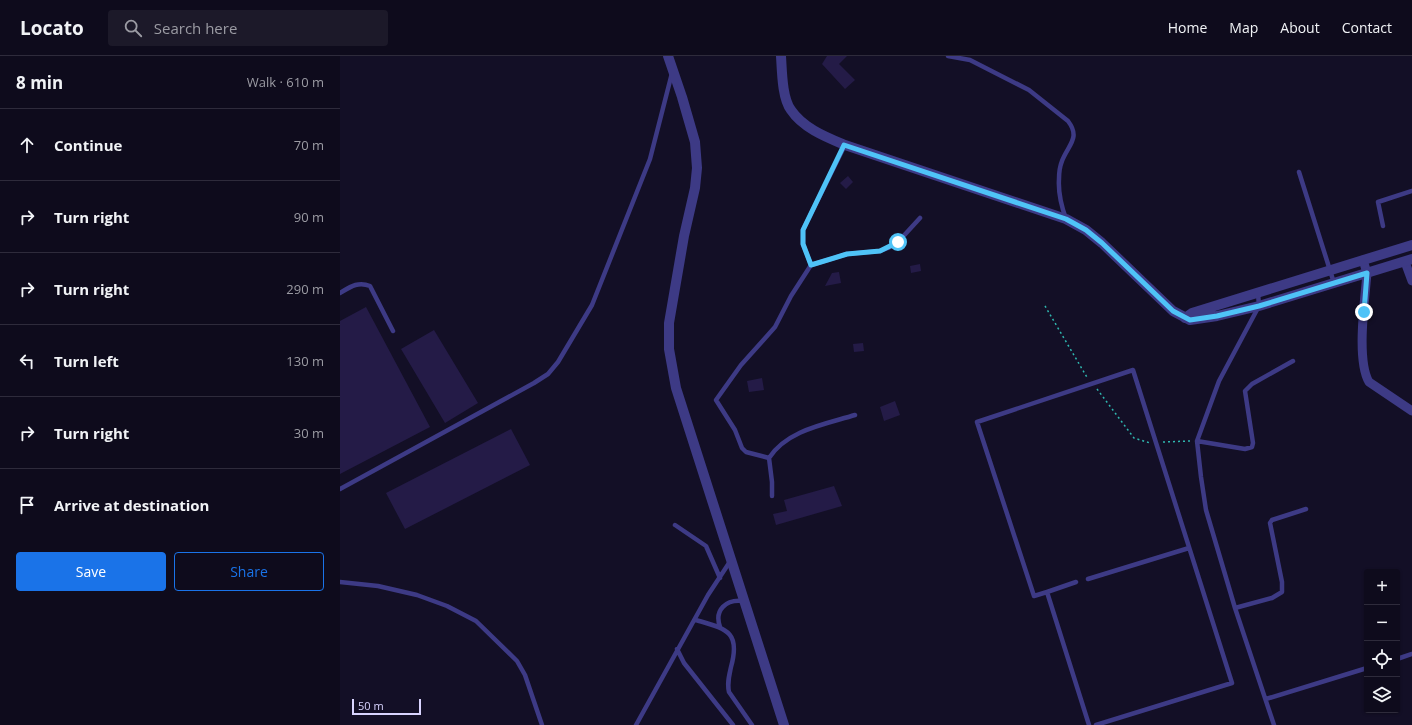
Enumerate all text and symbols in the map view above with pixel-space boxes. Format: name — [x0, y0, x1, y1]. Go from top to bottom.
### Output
search box — [108, 10, 388, 46]
text: Locato — [20, 15, 84, 41]
icon: search — [122, 17, 144, 39]
text: Search here — [154, 18, 237, 38]
text: Home — [1168, 18, 1207, 37]
text: Map — [1229, 18, 1258, 37]
text: About — [1280, 18, 1320, 37]
text: Contact — [1342, 18, 1392, 37]
text: 8 min — [16, 71, 63, 94]
text: Walk · 610 m — [247, 73, 324, 91]
icon: ahead — [16, 134, 38, 156]
text: Continue — [54, 135, 122, 155]
text: 70 m — [294, 136, 324, 154]
icon: right — [16, 206, 38, 228]
text: Turn right — [54, 207, 129, 227]
text: 90 m — [294, 208, 324, 226]
route start — [889, 233, 907, 251]
icon: right — [16, 278, 38, 300]
text: Turn right — [54, 279, 129, 299]
text: 290 m — [286, 280, 324, 298]
route end — [1355, 303, 1373, 321]
icon: left — [16, 350, 38, 372]
text: Turn left — [54, 351, 119, 371]
text: 130 m — [286, 352, 324, 370]
icon: right — [16, 422, 38, 444]
text: Turn right — [54, 423, 129, 443]
text: 30 m — [294, 424, 324, 442]
icon: arrive — [16, 494, 38, 516]
text: Arrive at destination — [54, 495, 209, 515]
button: Save — [16, 552, 166, 591]
button: Share — [174, 552, 324, 591]
map controls — [1364, 569, 1400, 713]
button: + — [1364, 569, 1400, 605]
button: − — [1364, 605, 1400, 641]
button: locate — [1364, 641, 1400, 677]
button: layers — [1364, 677, 1400, 713]
scale bar — [352, 697, 421, 716]
text: 50 m — [358, 698, 384, 713]

